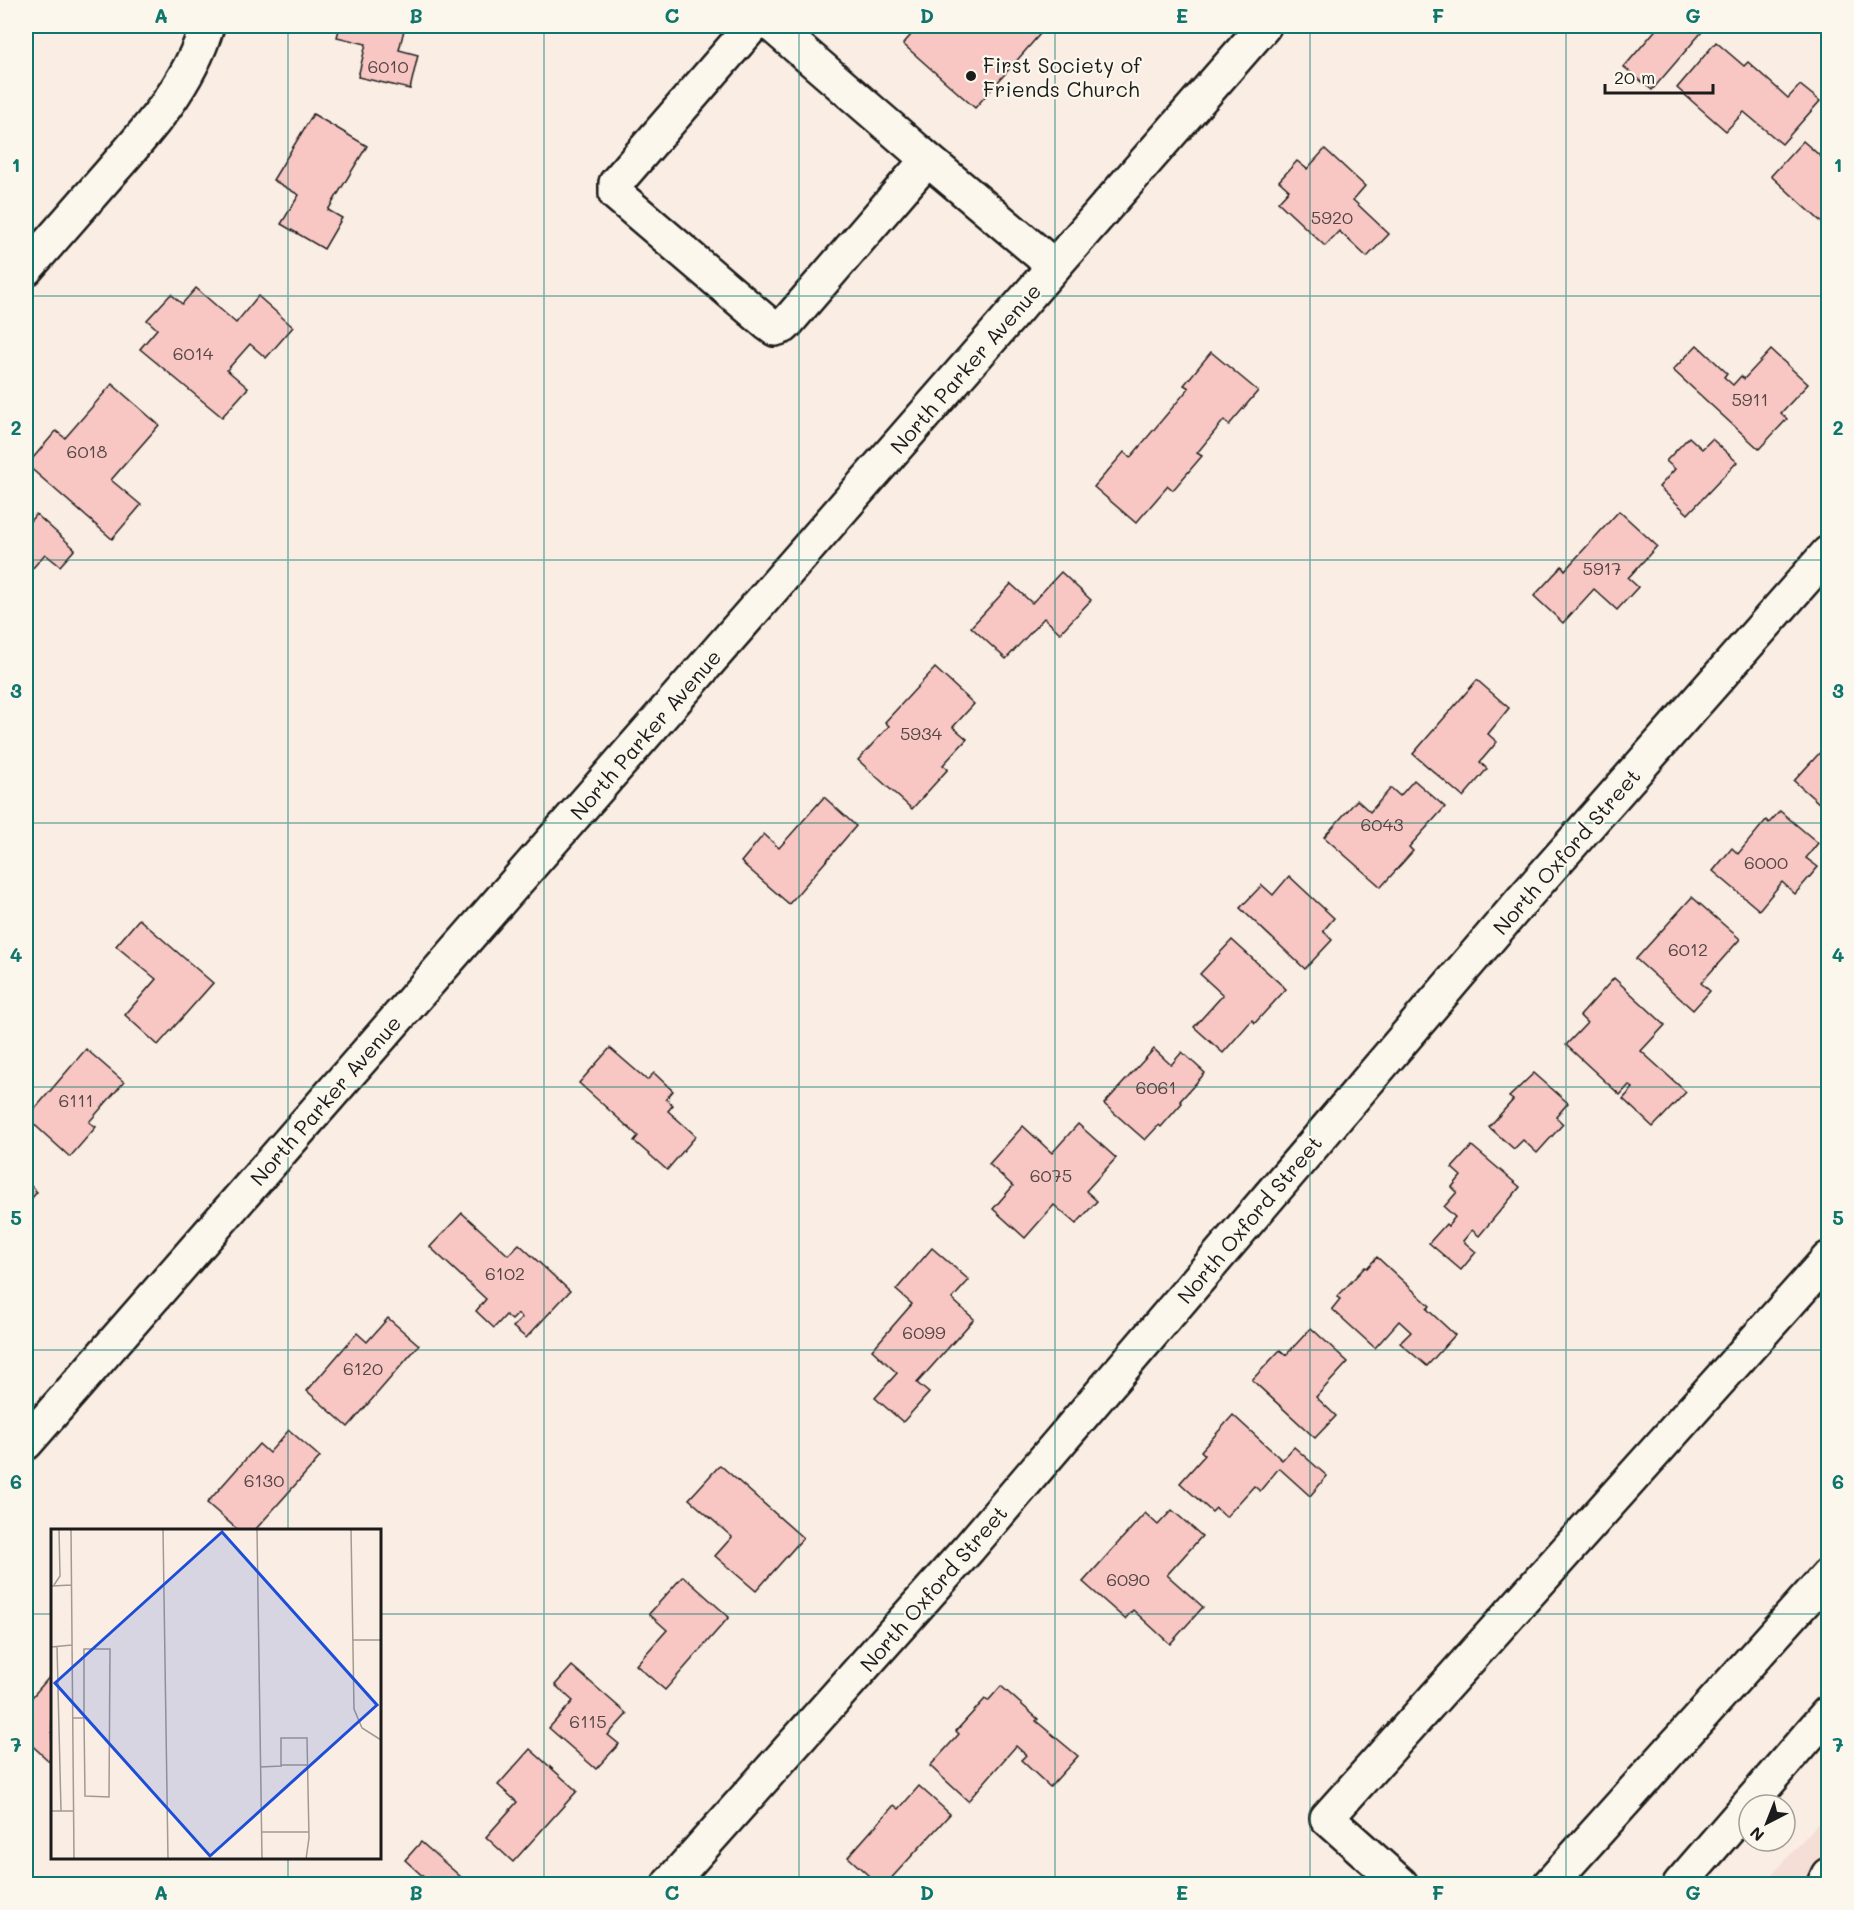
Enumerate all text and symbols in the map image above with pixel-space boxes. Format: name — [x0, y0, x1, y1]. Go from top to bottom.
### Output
text: A — [154, 2, 168, 28]
text: B — [409, 2, 423, 28]
text: C — [665, 2, 680, 28]
text: D — [920, 2, 934, 28]
text: E — [1176, 2, 1188, 28]
text: F — [1432, 2, 1445, 28]
text: G — [1685, 2, 1701, 28]
place label: First Society of Friends Church — [983, 51, 1142, 102]
house number: 6010 — [367, 54, 409, 78]
scale bar — [1605, 57, 1713, 95]
text: 20 m — [1614, 65, 1655, 89]
marker: First Society of Friends Church — [964, 69, 978, 83]
text: 1 — [12, 151, 20, 177]
text: 1 — [1834, 151, 1842, 177]
house number: 5920 — [1311, 205, 1353, 229]
street label: North Parker Avenue — [884, 277, 1046, 459]
house number: 6014 — [173, 341, 214, 365]
house number: 5911 — [1731, 387, 1769, 411]
text: 2 — [10, 414, 22, 440]
text: 2 — [1832, 414, 1844, 440]
house number: 6018 — [67, 439, 108, 463]
house number: 5917 — [1582, 556, 1622, 580]
street label: North Parker Avenue — [564, 643, 726, 825]
text: 3 — [10, 677, 22, 703]
text: 3 — [1832, 677, 1844, 703]
house number: 5934 — [900, 721, 943, 745]
street label: North Oxford Street — [1486, 762, 1646, 940]
house number: 6043 — [1360, 812, 1404, 836]
house number: 6000 — [1744, 850, 1788, 874]
house number: 6012 — [1668, 937, 1708, 961]
text: 4 — [10, 941, 23, 967]
text: 4 — [1832, 941, 1845, 967]
street label: North Parker Avenue — [244, 1009, 406, 1191]
house number: 6061 — [1136, 1075, 1176, 1099]
house number: 6111 — [58, 1088, 94, 1112]
street label: North Oxford Street — [1171, 1129, 1327, 1309]
house number: 6075 — [1030, 1163, 1072, 1187]
text: 5 — [10, 1204, 22, 1230]
text: 5 — [1832, 1204, 1844, 1230]
house number: 6102 — [485, 1261, 525, 1285]
house number: 6099 — [902, 1320, 946, 1344]
house number: 6120 — [343, 1356, 383, 1380]
text: 6 — [10, 1468, 22, 1494]
house number: 6130 — [244, 1468, 284, 1492]
text: 6 — [1832, 1468, 1844, 1494]
street label: North Oxford Street — [853, 1499, 1013, 1677]
inset map — [51, 1529, 381, 1859]
house number: 6090 — [1106, 1567, 1150, 1591]
house number: 6115 — [569, 1709, 607, 1733]
text: 7 — [10, 1731, 22, 1757]
text: 7 — [1832, 1731, 1844, 1757]
north arrow — [1737, 1793, 1797, 1853]
text: N — [1745, 1823, 1768, 1846]
text: A — [154, 1879, 168, 1905]
text: B — [409, 1879, 423, 1905]
text: C — [665, 1879, 680, 1905]
text: D — [920, 1879, 934, 1905]
text: E — [1176, 1879, 1188, 1905]
text: F — [1432, 1879, 1445, 1905]
text: G — [1685, 1879, 1701, 1905]

